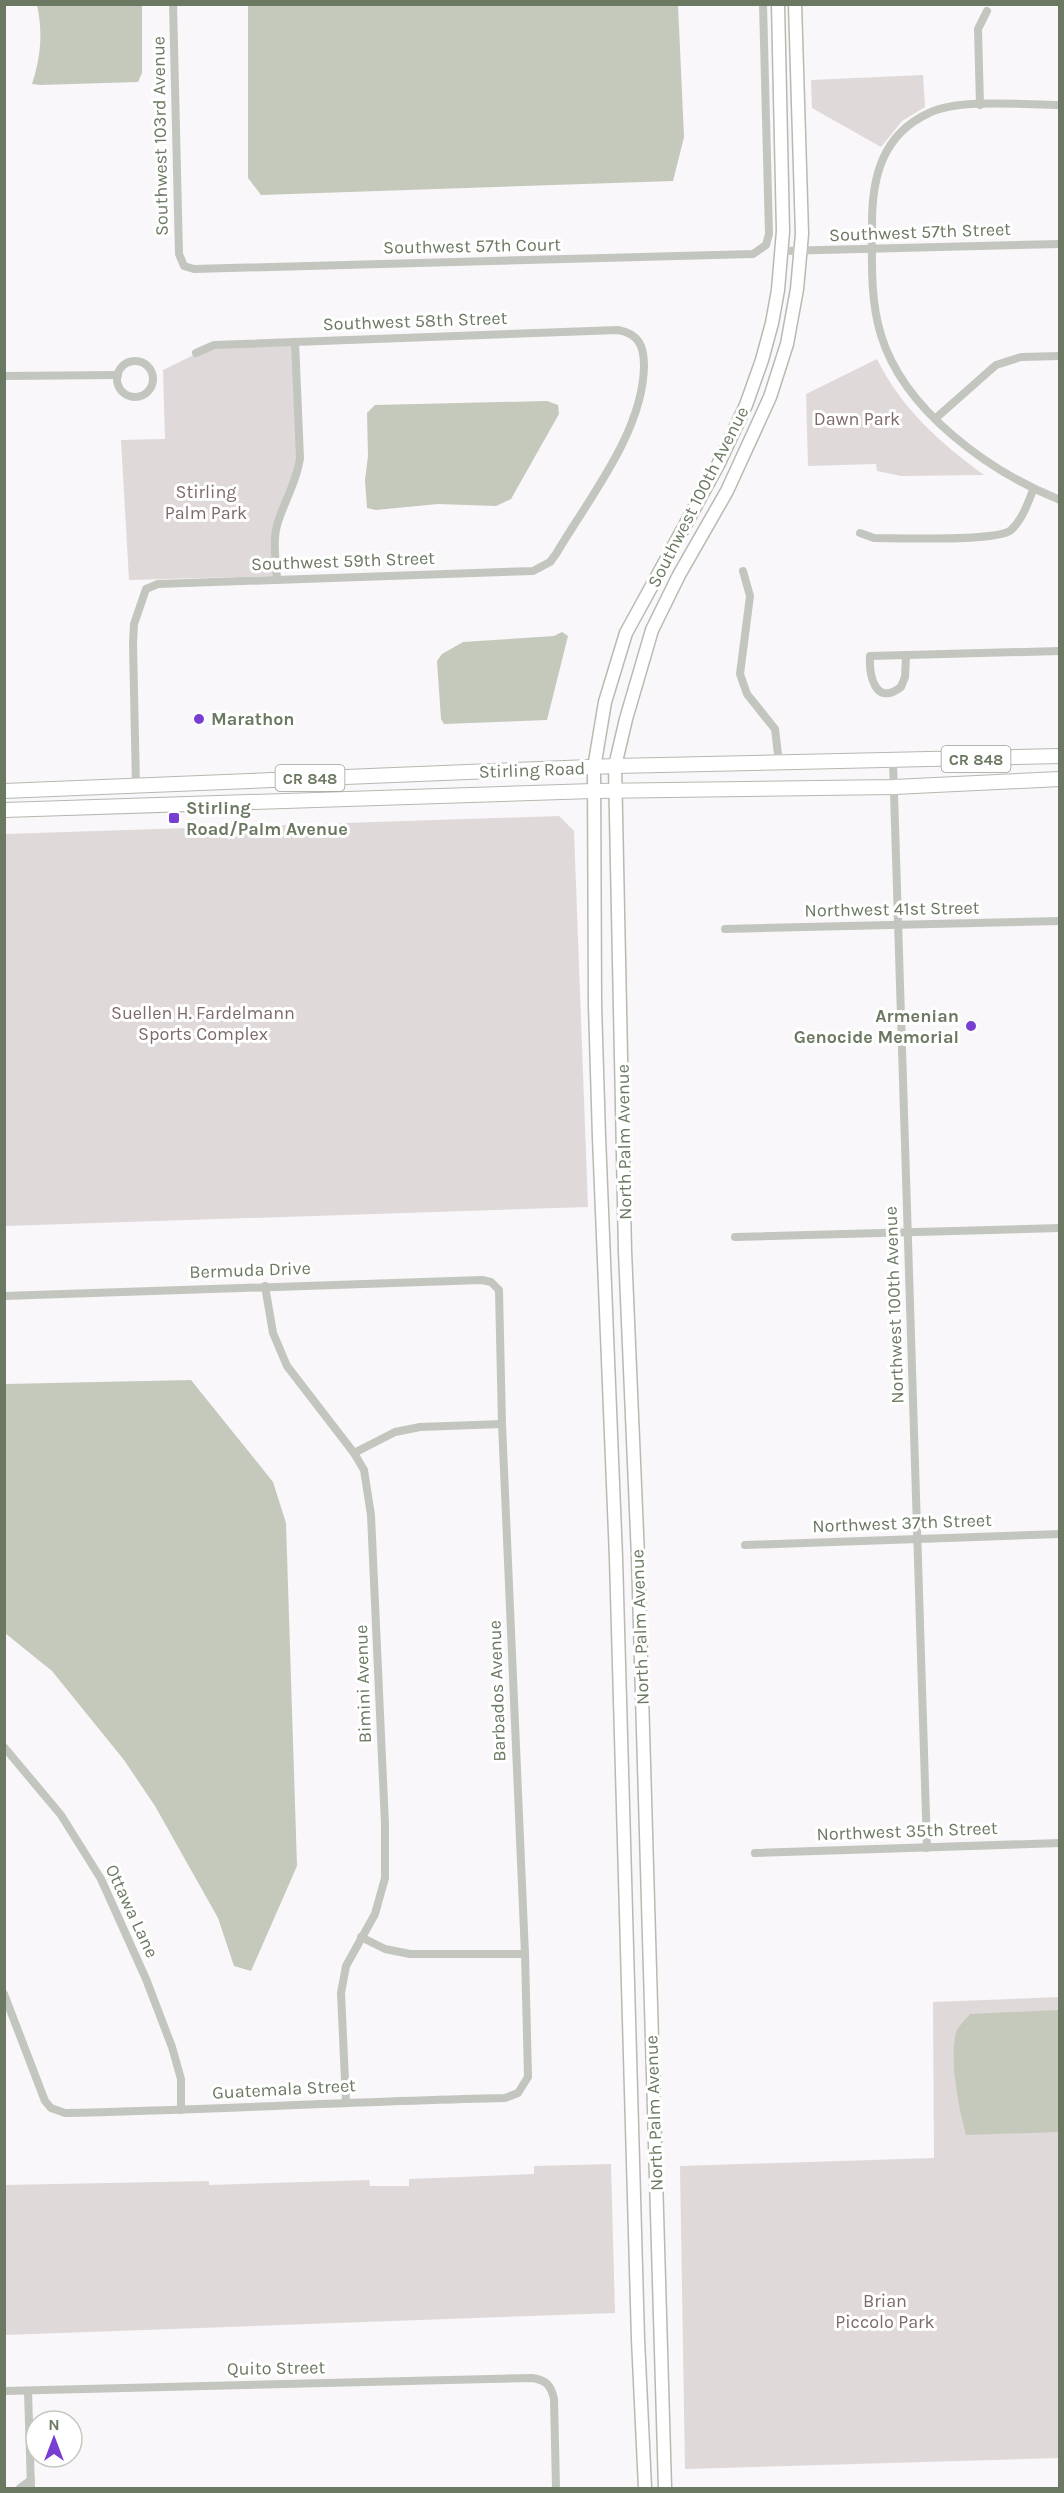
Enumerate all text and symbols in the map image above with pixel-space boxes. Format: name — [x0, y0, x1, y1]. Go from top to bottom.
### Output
street label: Southwest 103rd Avenue — [147, 36, 173, 236]
street label: Southwest 57th Street — [829, 218, 1012, 246]
street label: Southwest 57th Court — [383, 233, 561, 259]
street label: Southwest 58th Street — [322, 307, 508, 335]
street label: Southwest 100th Avenue — [643, 403, 753, 591]
park label: Dawn Park — [814, 408, 900, 430]
park label: Stirling Palm Park — [165, 481, 247, 524]
street label: Southwest 59th Street — [251, 547, 436, 575]
place label: Marathon — [211, 708, 295, 730]
marker: Marathon — [192, 712, 206, 726]
road number: CR 848 — [942, 746, 1010, 772]
street label: Stirling Road — [478, 757, 586, 783]
road number: CR 848 — [276, 765, 344, 791]
place label: Stirling Road/Palm Avenue — [186, 797, 348, 840]
marker: Stirling Road/Palm Avenue — [167, 811, 181, 825]
street label: Northwest 41st Street — [804, 896, 980, 922]
park label: Suellen H. Fardelmann Sports Complex — [111, 1002, 295, 1045]
place label: Armenian Genocide Memorial — [794, 1005, 959, 1048]
marker: Armenian Genocide Memorial — [964, 1019, 978, 1033]
street label: North Palm Avenue — [612, 1064, 636, 1220]
street label: Northwest 100th Avenue — [880, 1206, 908, 1404]
street label: Bermuda Drive — [189, 1257, 311, 1283]
street label: Northwest 37th Street — [812, 1509, 992, 1537]
street label: North Palm Avenue — [626, 1549, 654, 1705]
street label: Barbados Avenue — [484, 1620, 510, 1762]
street label: Bimini Avenue — [350, 1624, 376, 1744]
street label: Northwest 35th Street — [816, 1817, 998, 1845]
street label: Ottawa Lane — [101, 1861, 163, 1961]
street label: North Palm Avenue — [640, 2035, 668, 2191]
street label: Guatemala Street — [212, 2074, 357, 2104]
park label: Brian Piccolo Park — [835, 2290, 935, 2333]
street label: Quito Street — [227, 2356, 326, 2380]
north arrow — [24, 2409, 84, 2469]
text: N — [48, 2415, 60, 2434]

